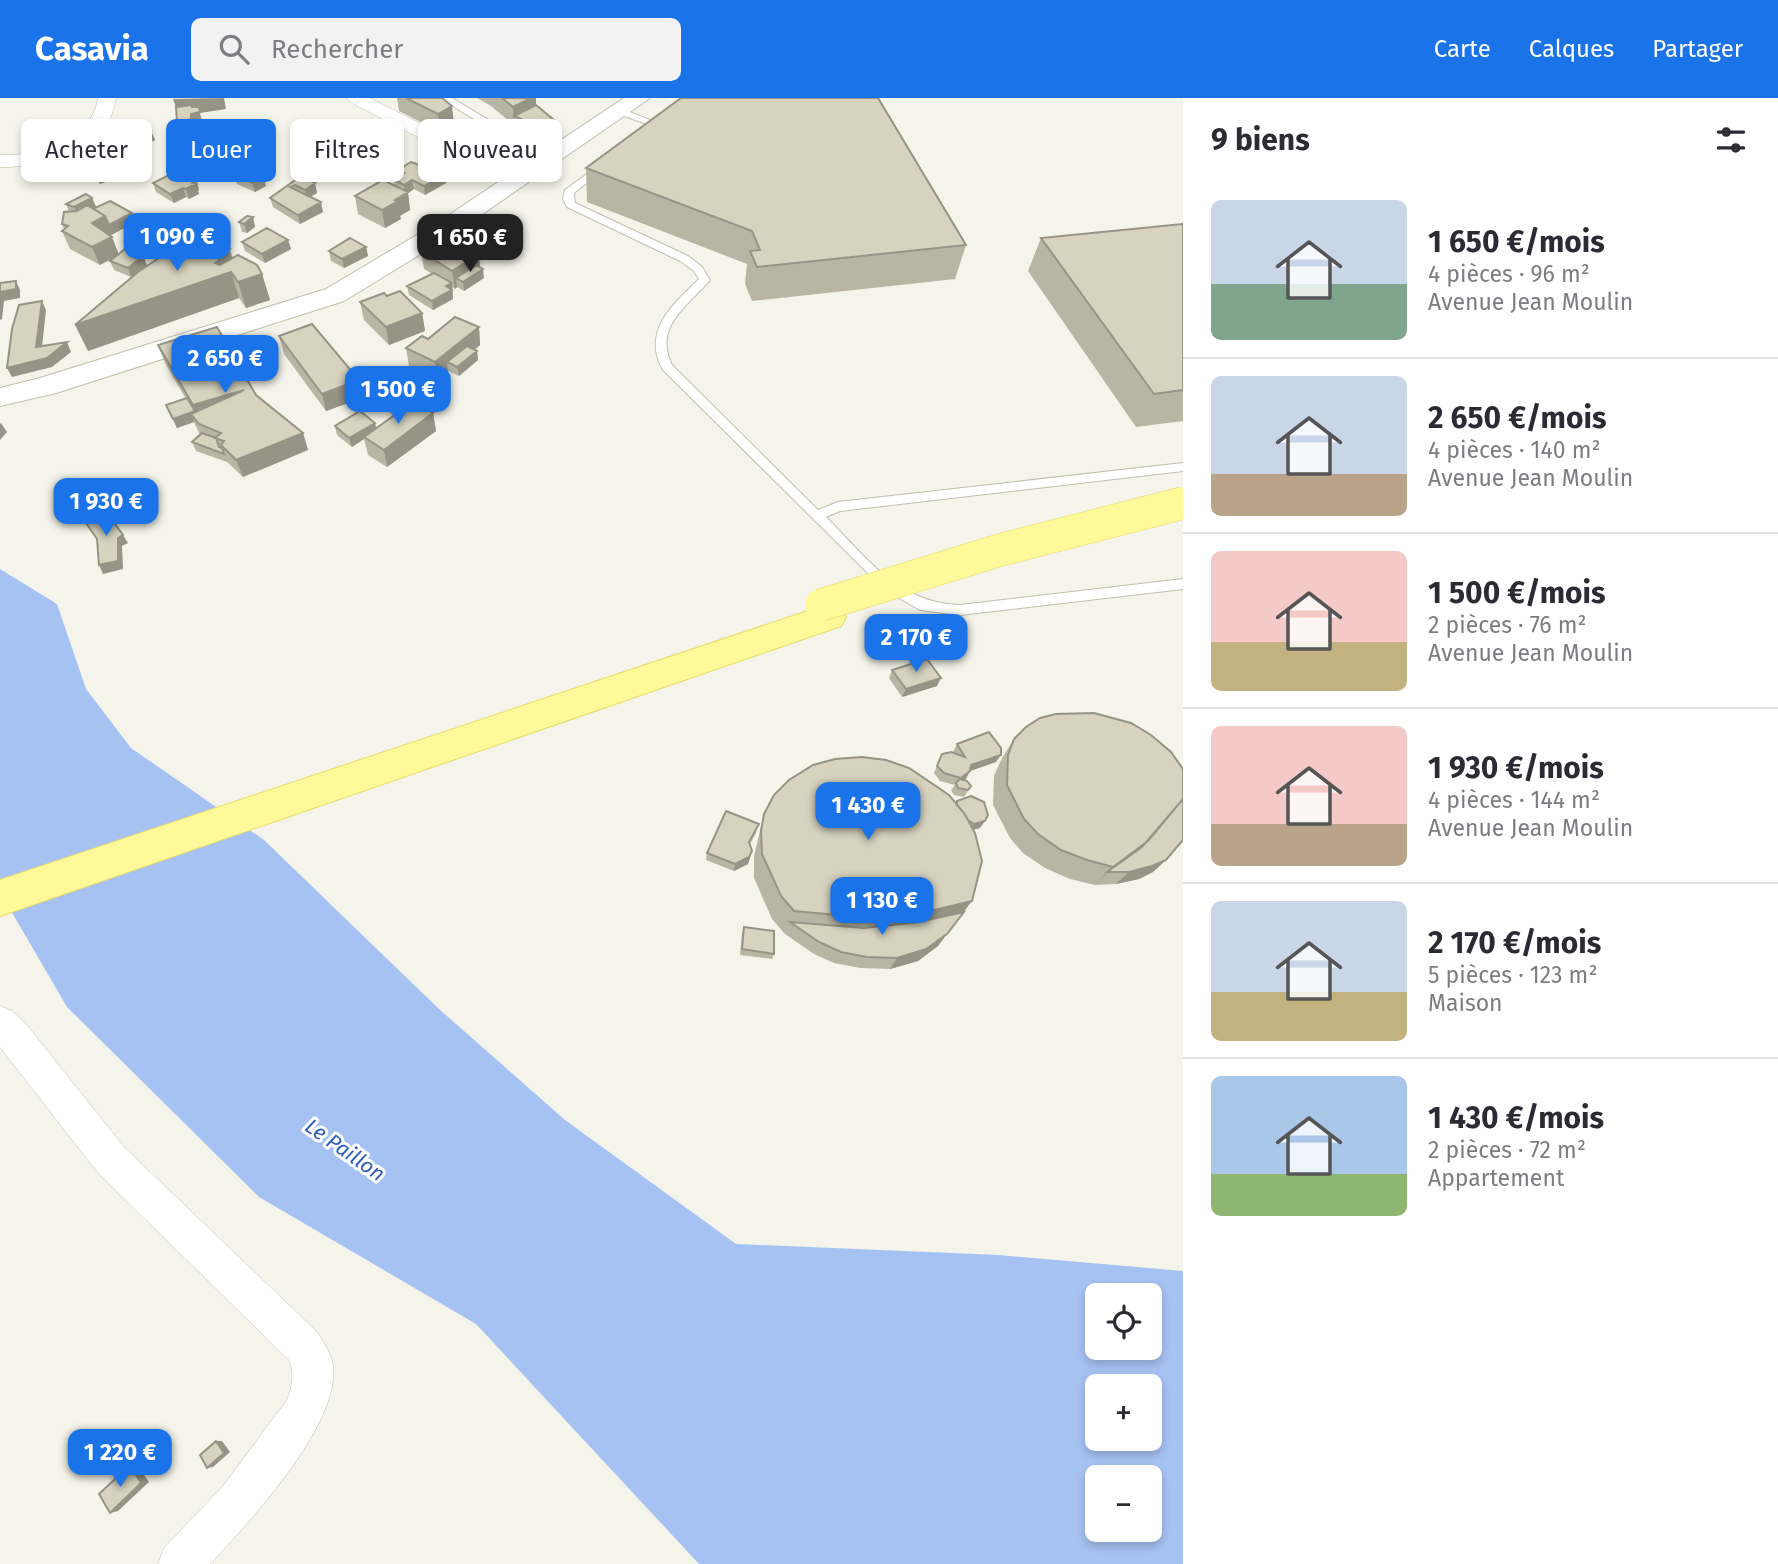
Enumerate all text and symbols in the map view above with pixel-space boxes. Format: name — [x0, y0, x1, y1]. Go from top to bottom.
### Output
search box — [191, 18, 681, 81]
text: Casavia — [35, 29, 149, 69]
icon: search — [215, 30, 253, 68]
text: Rechercher — [271, 34, 403, 65]
text: Carte — [1434, 35, 1491, 63]
text: Calques — [1529, 35, 1614, 63]
text: Partager — [1652, 35, 1743, 63]
chip: Acheter — [21, 119, 152, 182]
chip: Louer — [166, 119, 276, 182]
chip: Filtres — [290, 119, 404, 182]
chip: Nouveau — [418, 119, 562, 182]
icon: filters — [1712, 121, 1750, 159]
text: 9 biens — [1211, 122, 1310, 158]
pin: 1 090 € — [112, 214, 242, 273]
pin: 1 650 € — [405, 214, 535, 274]
text: 1 090 € — [140, 222, 214, 250]
text: 1 650 € — [433, 223, 507, 251]
text: 1 650 €/mois — [1428, 224, 1605, 260]
icon: home — [1267, 228, 1351, 312]
text: 4 pièces · 96 m² — [1428, 260, 1590, 288]
text: Avenue Jean Moulin — [1428, 288, 1633, 316]
pin: 2 650 € — [160, 336, 290, 395]
text: 2 650 € — [187, 344, 263, 372]
pin: 1 500 € — [333, 366, 463, 426]
text: 1 500 € — [361, 375, 435, 403]
text: 2 650 €/mois — [1428, 400, 1606, 436]
icon: home — [1267, 404, 1351, 488]
text: 4 pièces · 140 m² — [1428, 436, 1600, 464]
text: Avenue Jean Moulin — [1428, 464, 1633, 492]
pin: 1 930 € — [41, 478, 171, 538]
text: 1 930 € — [69, 487, 143, 515]
text: 1 500 €/mois — [1428, 575, 1606, 611]
icon: home — [1267, 579, 1351, 663]
text: 2 pièces · 76 m² — [1428, 611, 1587, 639]
pin: 2 170 € — [851, 614, 981, 674]
text: 2 170 € — [880, 623, 952, 651]
text: Avenue Jean Moulin — [1428, 639, 1633, 667]
text: 1 930 €/mois — [1428, 750, 1604, 786]
icon: home — [1267, 754, 1351, 838]
pin: 1 430 € — [803, 782, 933, 842]
text: 4 pièces · 144 m² — [1428, 786, 1600, 814]
text: 1 430 € — [831, 791, 905, 819]
text: Avenue Jean Moulin — [1428, 814, 1633, 842]
pin: 1 130 € — [817, 878, 947, 937]
text: 1 130 € — [846, 886, 918, 914]
text: 2 170 €/mois — [1428, 925, 1601, 961]
icon: home — [1267, 929, 1351, 1013]
text: 5 pièces · 123 m² — [1428, 961, 1597, 989]
text: Maison — [1428, 989, 1503, 1017]
text: 1 430 €/mois — [1428, 1100, 1604, 1136]
icon: home — [1267, 1104, 1351, 1188]
water label: Le Paillon — [300, 1113, 390, 1187]
text: 2 pièces · 72 m² — [1428, 1136, 1586, 1164]
text: Appartement — [1428, 1164, 1564, 1192]
map controls — [1085, 1283, 1162, 1542]
button: locate — [1085, 1283, 1162, 1360]
button: + — [1085, 1374, 1162, 1451]
pin: 1 220 € — [55, 1430, 185, 1489]
text: 1 220 € — [84, 1438, 156, 1466]
button: − — [1085, 1465, 1162, 1542]

